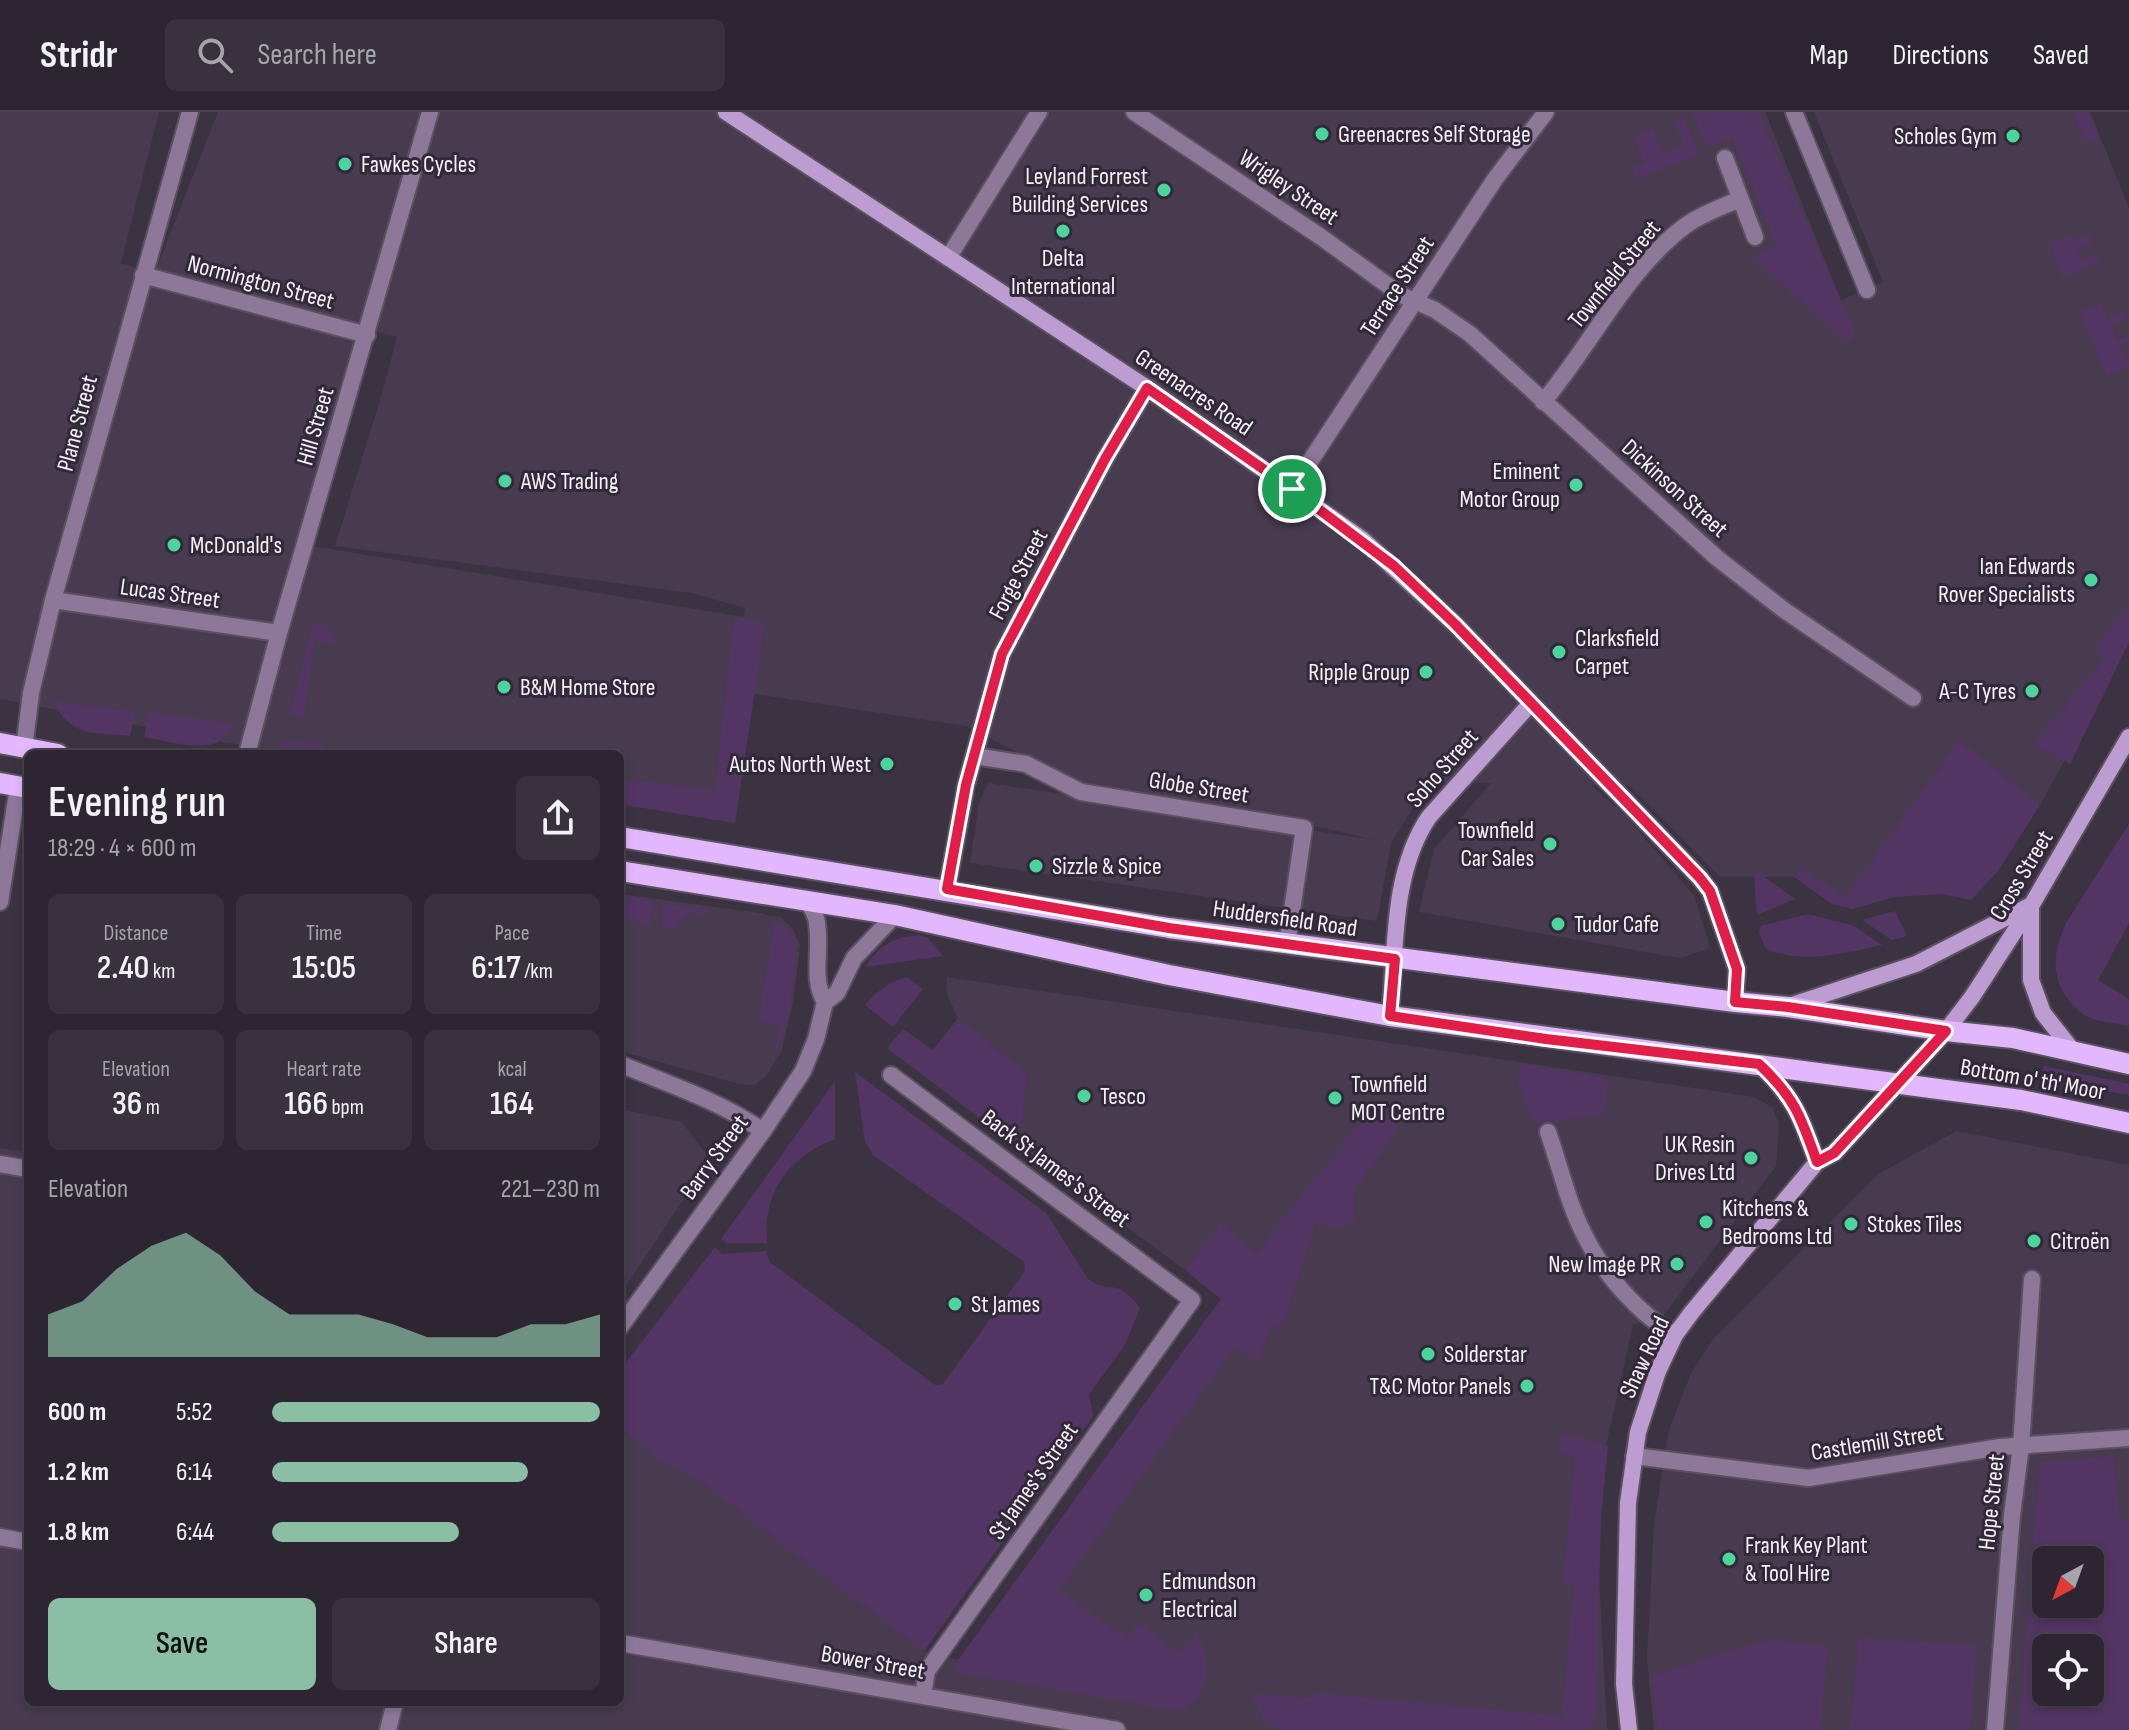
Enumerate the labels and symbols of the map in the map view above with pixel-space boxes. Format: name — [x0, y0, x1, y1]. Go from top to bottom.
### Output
place label: Greenacres Self Storage — [1338, 120, 1531, 149]
place label: Scholes Gym — [1894, 122, 1997, 151]
marker: Greenacres Self Storage — [1313, 125, 1331, 143]
marker: Scholes Gym — [2004, 127, 2022, 145]
street label: Wrigley Street — [1233, 144, 1344, 231]
place label: Fawkes Cycles — [361, 150, 476, 179]
marker: Fawkes Cycles — [336, 155, 354, 173]
place label: Leyland Forrest Building Services — [1012, 162, 1148, 219]
marker: Leyland Forrest Building Services — [1155, 181, 1173, 199]
street label: Townfield Street — [1562, 214, 1667, 334]
marker: Delta International — [1054, 222, 1072, 240]
street label: Terrace Street — [1354, 231, 1441, 342]
place label: Delta International — [1011, 244, 1115, 301]
street label: Normington Street — [184, 249, 337, 316]
street label: Greenacres Road — [1130, 343, 1258, 442]
street label: Plane Street — [51, 372, 104, 474]
street label: Hill Street — [291, 384, 340, 469]
street label: Dickinson Street — [1616, 433, 1734, 544]
pin — [1258, 455, 1326, 523]
place label: Eminent Motor Group — [1460, 457, 1560, 514]
place label: AWS Trading — [520, 467, 618, 496]
marker: AWS Trading — [496, 472, 514, 490]
marker: Eminent Motor Group — [1567, 476, 1585, 494]
street label: Forge Street — [983, 524, 1054, 625]
place label: McDonald's — [190, 531, 282, 560]
marker: McDonald's — [165, 536, 183, 554]
place label: Ian Edwards Rover Specialists — [1938, 552, 2075, 609]
marker: Ian Edwards Rover Specialists — [2082, 571, 2100, 589]
street label: Lucas Street — [118, 572, 222, 615]
place label: Clarksfield Carpet — [1575, 624, 1659, 681]
marker: Clarksfield Carpet — [1550, 643, 1568, 661]
place label: Ripple Group — [1308, 658, 1410, 687]
marker: Ripple Group — [1417, 663, 1435, 681]
place label: B&M Home Store — [520, 673, 655, 702]
place label: A-C Tyres — [1938, 677, 2016, 706]
marker: B&M Home Store — [495, 678, 513, 696]
marker: A-C Tyres — [2023, 682, 2041, 700]
street label: Soho Street — [1400, 723, 1484, 814]
place label: Autos North West — [729, 750, 871, 779]
marker: Autos North West — [878, 755, 896, 773]
street label: Globe Street — [1147, 765, 1251, 810]
place label: Townfield Car Sales — [1458, 816, 1534, 873]
street label: Cross Street — [1983, 825, 2059, 925]
marker: Townfield Car Sales — [1541, 835, 1559, 853]
place label: Sizzle & Spice — [1052, 852, 1162, 881]
marker: Sizzle & Spice — [1027, 857, 1045, 875]
street label: Huddersfield Road — [1211, 894, 1359, 943]
place label: Tudor Cafe — [1574, 910, 1659, 939]
marker: Tudor Cafe — [1549, 915, 1567, 933]
street label: Bottom o' th' Moor — [1958, 1052, 2108, 1107]
place label: Townfield MOT Centre — [1351, 1070, 1445, 1127]
place label: Tesco — [1100, 1082, 1146, 1111]
marker: Tesco — [1075, 1087, 1093, 1105]
marker: Townfield MOT Centre — [1326, 1089, 1344, 1107]
street label: Back St James's Street — [976, 1103, 1136, 1234]
street label: Barry Street — [674, 1109, 755, 1205]
place label: UK Resin Drives Ltd — [1655, 1130, 1735, 1187]
marker: UK Resin Drives Ltd — [1742, 1149, 1760, 1167]
place label: Kitchens & Bedrooms Ltd — [1722, 1194, 1832, 1251]
place label: Stokes Tiles — [1867, 1210, 1962, 1239]
marker: Kitchens & Bedrooms Ltd — [1697, 1213, 1715, 1231]
marker: Stokes Tiles — [1842, 1215, 1860, 1233]
place label: Citroën — [2050, 1227, 2110, 1256]
marker: Citroën — [2025, 1232, 2043, 1250]
place label: New Image PR — [1548, 1250, 1661, 1279]
marker: New Image PR — [1668, 1255, 1686, 1273]
place label: St James — [971, 1290, 1040, 1319]
marker: St James — [946, 1295, 964, 1313]
street label: Shaw Road — [1613, 1312, 1676, 1403]
place label: Solderstar — [1444, 1340, 1527, 1369]
marker: Solderstar — [1419, 1345, 1437, 1363]
place label: T&C Motor Panels — [1370, 1372, 1511, 1401]
marker: T&C Motor Panels — [1518, 1377, 1536, 1395]
street label: St James's Street — [983, 1417, 1084, 1545]
street label: Castlemill Street — [1809, 1418, 1945, 1467]
street label: Hope Street — [1972, 1453, 2011, 1551]
place label: Frank Key Plant & Tool Hire — [1745, 1531, 1868, 1588]
north arrow — [2032, 1546, 2104, 1618]
marker: Frank Key Plant & Tool Hire — [1720, 1550, 1738, 1568]
place label: Edmundson Electrical — [1162, 1567, 1256, 1624]
marker: Edmundson Electrical — [1137, 1586, 1155, 1604]
street label: Bower Street — [819, 1639, 927, 1686]

